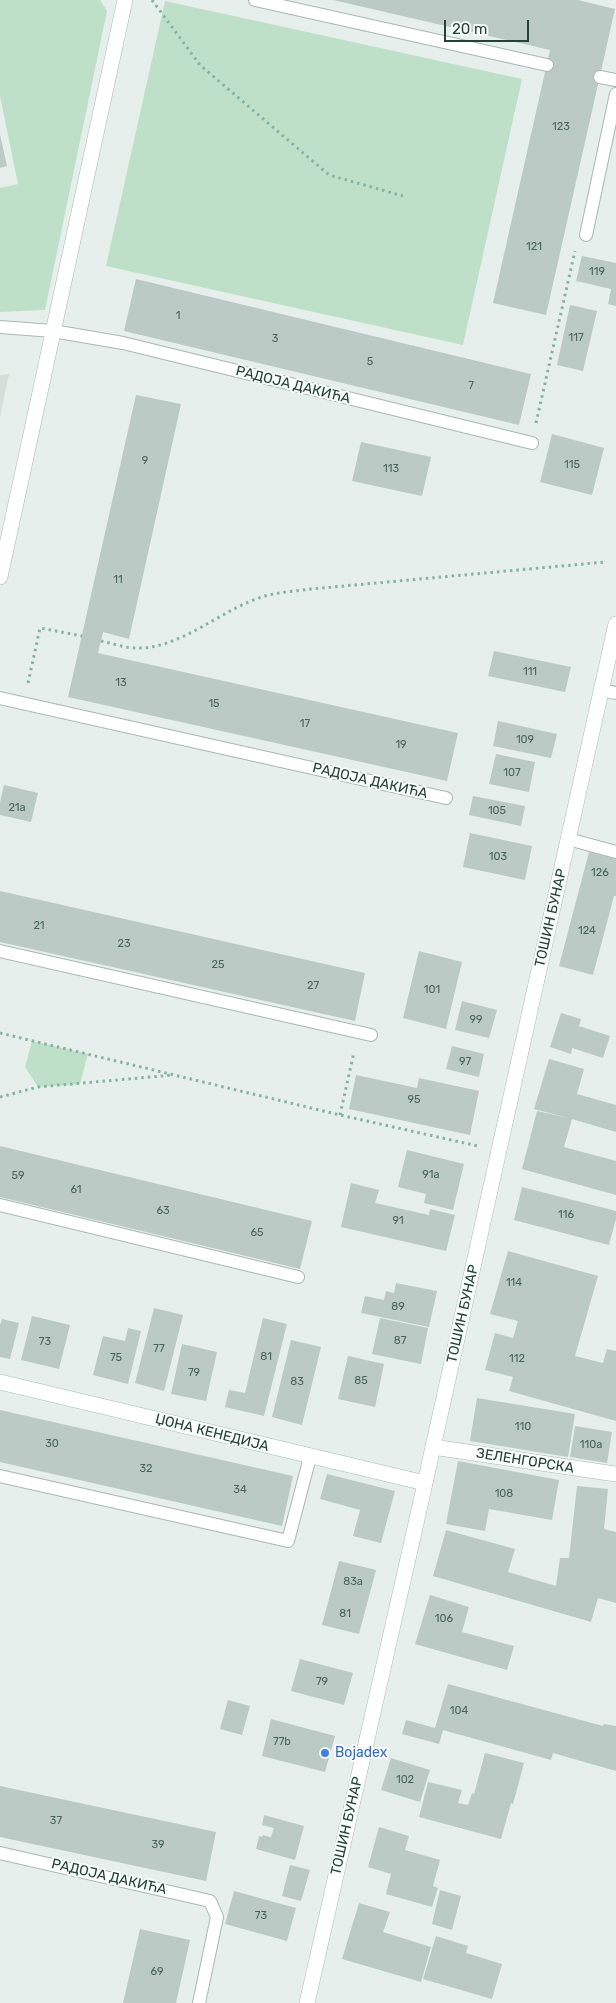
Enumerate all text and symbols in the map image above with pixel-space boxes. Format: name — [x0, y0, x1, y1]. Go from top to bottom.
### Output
scale bar — [446, 10, 531, 42]
text: 20 m — [452, 20, 487, 38]
house number: 123 — [552, 120, 570, 134]
house number: 121 — [526, 240, 542, 254]
house number: 119 — [589, 265, 605, 279]
house number: 1 — [176, 309, 180, 323]
house number: 117 — [568, 331, 584, 345]
house number: 3 — [272, 332, 278, 346]
house number: 5 — [367, 355, 373, 369]
street label: РАДОЈА ДАКИЋА — [234, 363, 352, 407]
house number: 7 — [468, 379, 474, 393]
house number: 9 — [142, 454, 148, 468]
house number: 115 — [564, 458, 580, 472]
house number: 113 — [383, 462, 399, 476]
house number: 11 — [113, 573, 123, 587]
house number: 111 — [523, 665, 537, 679]
house number: 13 — [115, 676, 127, 690]
house number: 15 — [208, 697, 220, 711]
house number: 17 — [300, 717, 310, 731]
house number: 109 — [516, 733, 534, 747]
house number: 19 — [395, 738, 407, 752]
street label: РАДОЈА ДАКИЋА — [311, 760, 429, 802]
house number: 107 — [503, 766, 521, 780]
house number: 21a — [8, 801, 26, 815]
house number: 105 — [488, 804, 506, 818]
house number: 103 — [489, 850, 507, 864]
house number: 126 — [591, 866, 609, 880]
street label: ТОШИН БУНАР — [532, 867, 570, 969]
house number: 21 — [33, 919, 45, 933]
house number: 124 — [578, 924, 596, 938]
house number: 23 — [117, 937, 131, 951]
house number: 25 — [212, 958, 224, 972]
house number: 27 — [307, 979, 319, 993]
house number: 101 — [424, 983, 440, 997]
house number: 99 — [469, 1013, 483, 1027]
house number: 97 — [459, 1055, 471, 1069]
house number: 95 — [407, 1093, 421, 1107]
house number: 91a — [422, 1168, 440, 1182]
house number: 59 — [11, 1169, 25, 1183]
house number: 61 — [70, 1183, 82, 1197]
house number: 63 — [156, 1204, 170, 1218]
house number: 116 — [558, 1208, 574, 1222]
house number: 91 — [392, 1214, 404, 1228]
house number: 65 — [250, 1226, 264, 1240]
street label: ТОШИН БУНАР — [444, 1263, 482, 1365]
house number: 114 — [506, 1276, 522, 1290]
house number: 89 — [391, 1300, 405, 1314]
house number: 87 — [394, 1334, 406, 1348]
house number: 73 — [39, 1335, 51, 1349]
house number: 77 — [153, 1342, 165, 1356]
house number: 81 — [260, 1350, 272, 1364]
house number: 75 — [110, 1351, 122, 1365]
house number: 112 — [509, 1352, 525, 1366]
house number: 79 — [188, 1366, 200, 1380]
house number: 85 — [354, 1374, 368, 1388]
house number: 83 — [290, 1375, 304, 1389]
street label: ЏОНА КЕНЕДИЈА — [153, 1411, 271, 1455]
house number: 110 — [515, 1420, 531, 1434]
house number: 30 — [45, 1437, 59, 1451]
house number: 110a — [580, 1438, 602, 1452]
street label: ЗЕЛЕНГОРСКА — [475, 1445, 575, 1477]
house number: 32 — [139, 1462, 153, 1476]
house number: 34 — [233, 1483, 247, 1497]
house number: 108 — [495, 1487, 513, 1501]
house number: 83a — [343, 1575, 363, 1589]
house number: 81 — [339, 1607, 351, 1621]
house number: 106 — [435, 1612, 453, 1626]
house number: 79 — [316, 1675, 328, 1689]
house number: 104 — [450, 1704, 468, 1718]
house number: 77b — [273, 1735, 291, 1749]
place label: Bojadex — [335, 1745, 387, 1761]
marker: Bojadex — [319, 1747, 331, 1759]
house number: 102 — [396, 1773, 414, 1787]
street label: ТОШИН БУНАР — [328, 1775, 366, 1877]
house number: 37 — [50, 1814, 62, 1828]
house number: 39 — [151, 1838, 165, 1852]
street label: РАДОЈА ДАКИЋА — [50, 1856, 168, 1898]
house number: 73 — [255, 1909, 267, 1923]
house number: 69 — [150, 1965, 164, 1979]

